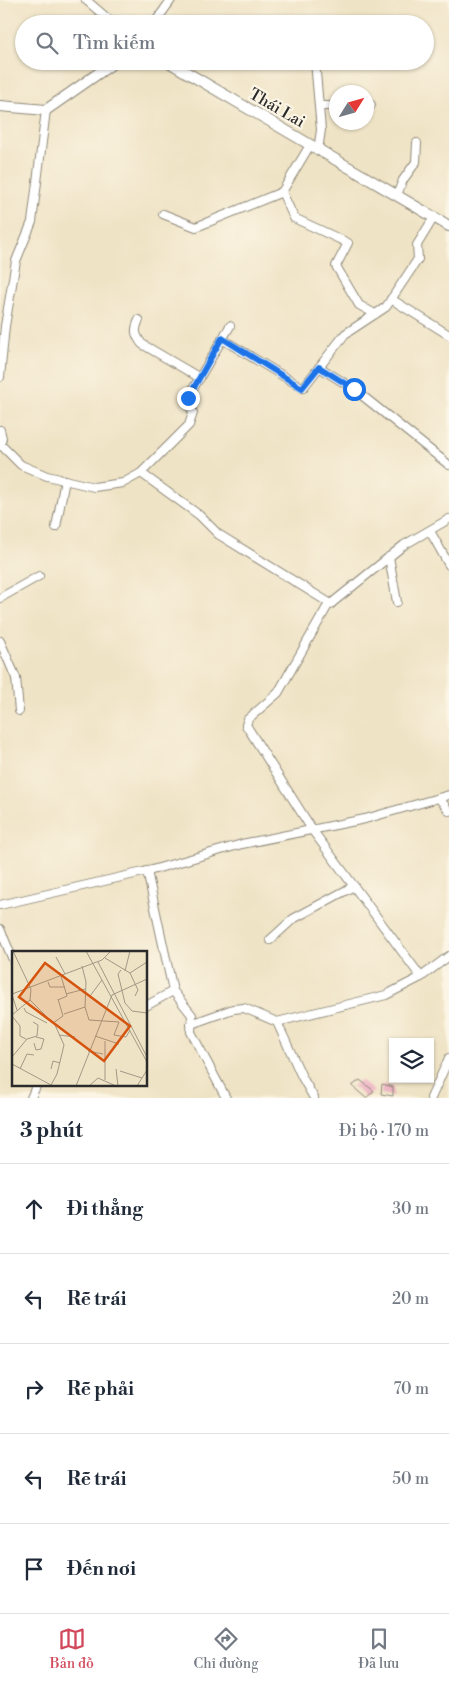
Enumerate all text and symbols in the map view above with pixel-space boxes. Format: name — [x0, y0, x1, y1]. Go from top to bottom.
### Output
search box — [15, 15, 434, 70]
icon: search — [33, 29, 61, 57]
text: Tìm kiếm — [73, 31, 156, 55]
street label: Thái Lai — [246, 84, 308, 132]
north arrow — [329, 85, 374, 130]
route start — [343, 378, 366, 401]
route end — [177, 387, 200, 410]
inset map — [12, 951, 148, 1086]
map controls — [389, 1038, 434, 1083]
button: layers — [389, 1038, 434, 1083]
text: 3 phút — [20, 1118, 83, 1144]
text: Đi bộ · 170 m — [339, 1121, 429, 1141]
icon: ahead — [20, 1195, 48, 1223]
text: Đi thẳng — [67, 1197, 143, 1221]
text: 30 m — [392, 1199, 429, 1219]
icon: left — [20, 1285, 48, 1313]
text: Rẽ trái — [67, 1287, 127, 1311]
text: 20 m — [392, 1289, 429, 1309]
icon: right — [20, 1375, 48, 1403]
text: Rẽ phải — [67, 1377, 134, 1401]
text: 70 m — [393, 1379, 429, 1399]
icon: left — [20, 1465, 48, 1493]
text: Rẽ trái — [67, 1467, 127, 1491]
text: 50 m — [392, 1469, 429, 1489]
icon: arrive — [20, 1555, 48, 1583]
text: Đến nơi — [67, 1557, 136, 1581]
tab: Bản đồ — [50, 1625, 94, 1673]
tab: Chỉ đường — [194, 1625, 258, 1673]
tab: Đã lưu — [358, 1625, 399, 1673]

